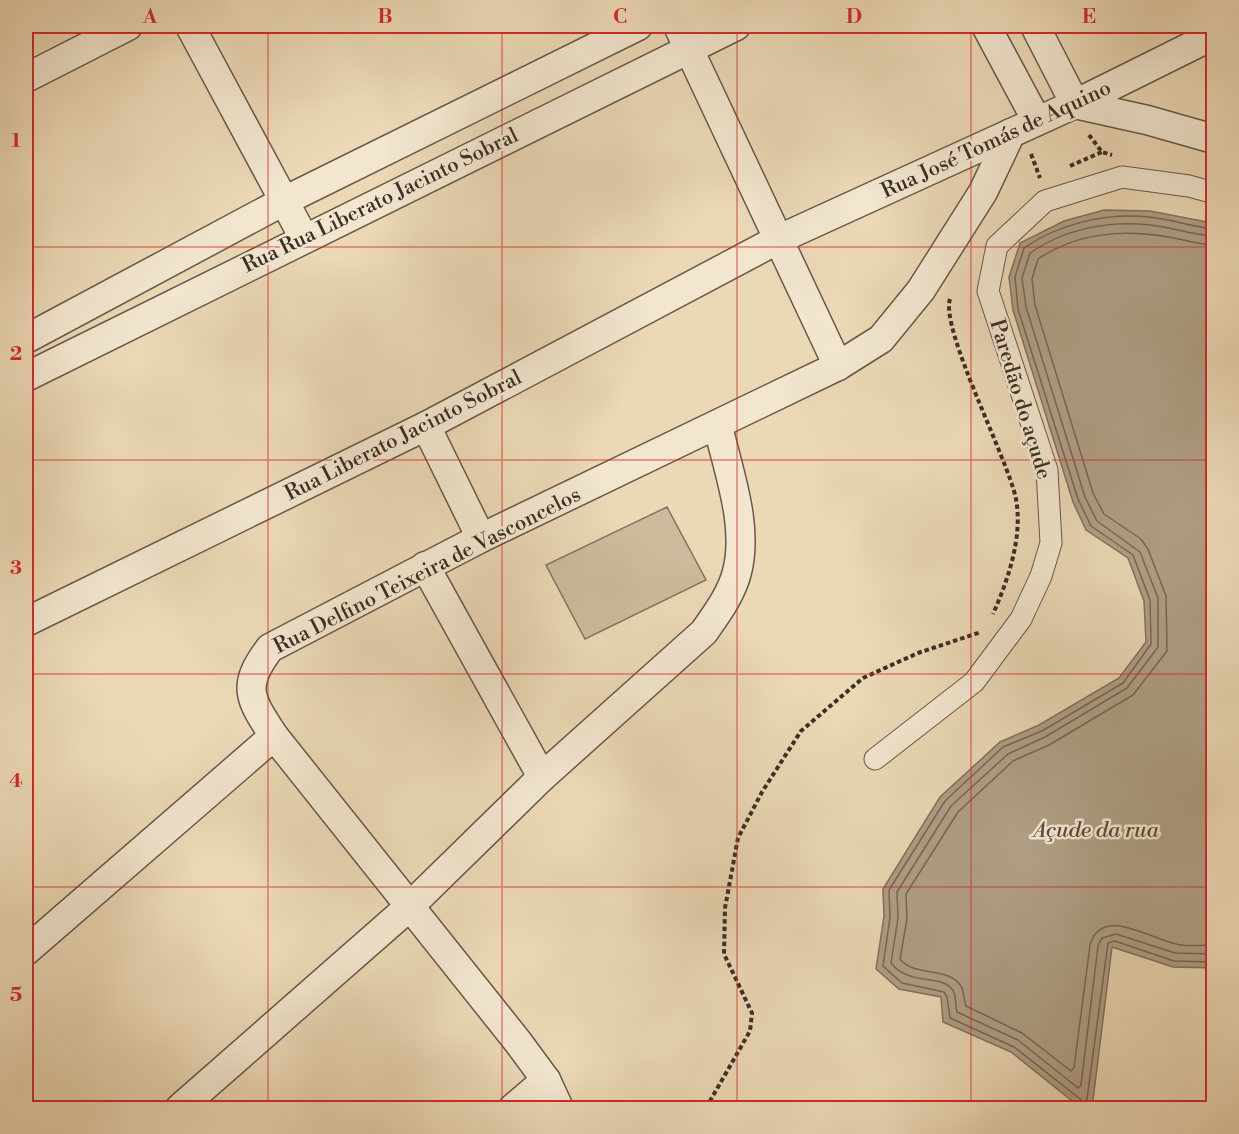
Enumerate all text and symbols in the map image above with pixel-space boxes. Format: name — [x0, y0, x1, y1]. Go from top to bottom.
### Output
text: A — [142, 5, 158, 30]
text: B — [377, 5, 393, 30]
text: C — [613, 5, 627, 30]
text: D — [846, 5, 862, 30]
text: E — [1082, 5, 1096, 30]
street label: Rua José Tomás de Aquino — [877, 75, 1116, 205]
street label: Rua Rua Liberato Jacinto Sobral — [238, 123, 523, 279]
text: 1 — [11, 129, 21, 154]
street label: Paredão do açude — [983, 316, 1057, 482]
text: 2 — [10, 342, 22, 367]
street label: Rua Liberato Jacinto Sobral — [281, 365, 526, 507]
street label: Rua Delfino Teixeira de Vasconcelos — [269, 482, 585, 660]
text: 3 — [10, 556, 22, 581]
text: 4 — [9, 769, 23, 794]
water label: Açude da rua — [1031, 817, 1160, 844]
text: 5 — [10, 983, 22, 1008]

